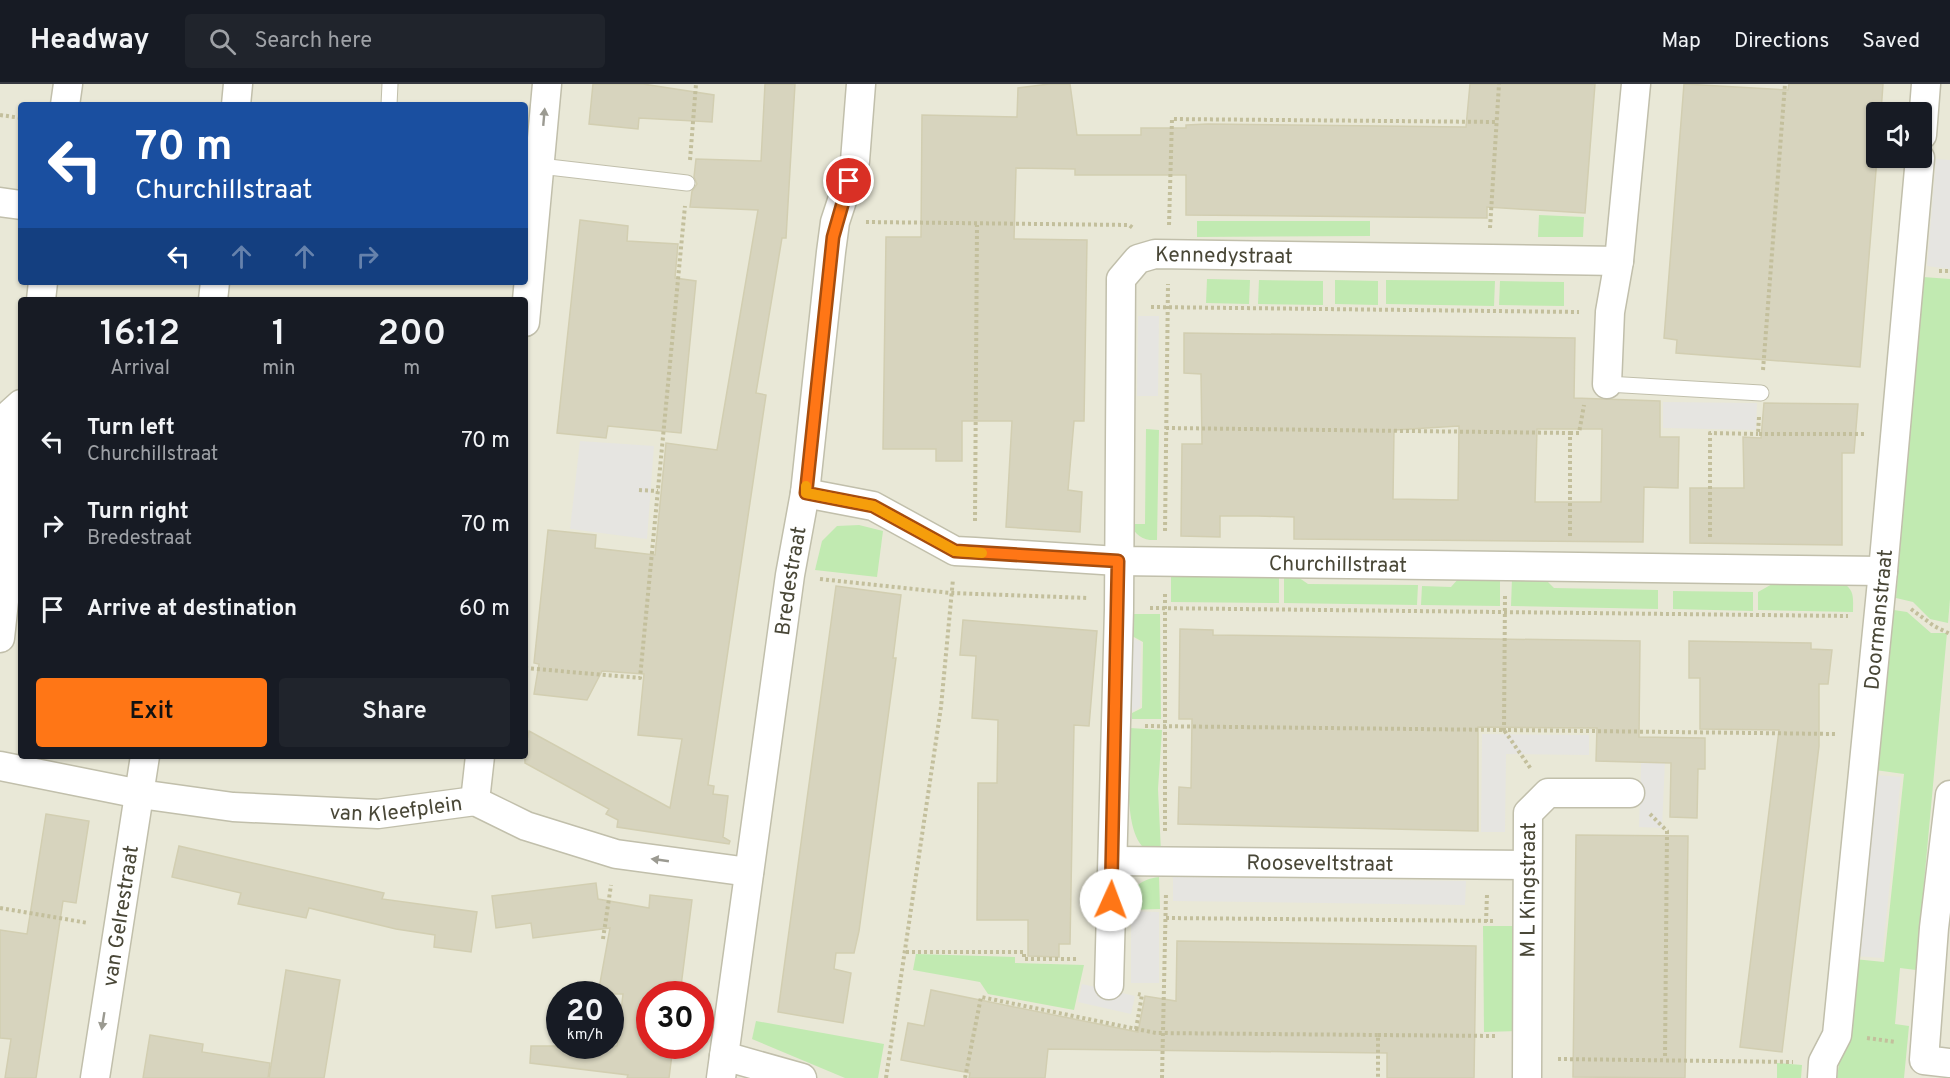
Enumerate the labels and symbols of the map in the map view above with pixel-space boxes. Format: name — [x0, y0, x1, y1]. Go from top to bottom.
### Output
one-way arrow — [539, 108, 549, 127]
pin — [823, 155, 874, 206]
street label: Kennedystraat — [1155, 242, 1293, 271]
street label: Bredestraat — [770, 524, 814, 637]
street label: Doormanstraat — [1859, 548, 1900, 691]
street label: Churchillstraat — [1269, 551, 1407, 580]
street label: van Kleefplein — [329, 791, 464, 829]
street label: M L Kingstraat — [1515, 822, 1543, 958]
street label: van Gelrestraat — [97, 844, 146, 989]
street label: Rooseveltstraat — [1246, 850, 1394, 879]
one-way arrow — [650, 856, 669, 865]
position arrow — [1079, 868, 1143, 932]
speed limit sign: 30 — [636, 981, 714, 1059]
one-way arrow — [99, 1012, 108, 1031]

